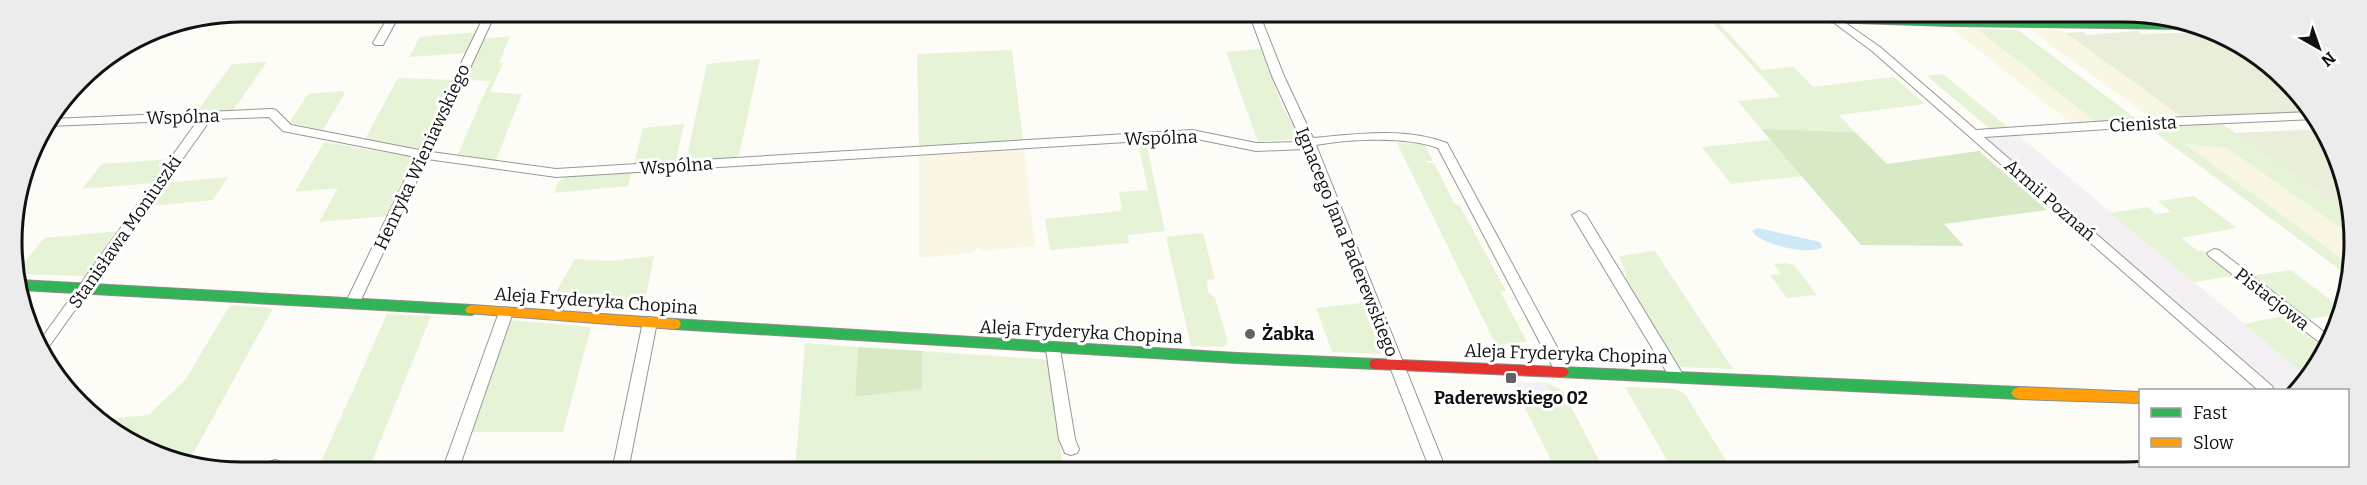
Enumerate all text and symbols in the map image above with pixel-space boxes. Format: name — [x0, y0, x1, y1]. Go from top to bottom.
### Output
north arrow — [2289, 18, 2349, 78]
text: N — [2317, 48, 2339, 70]
street label: Henryka Wieniawskiego — [369, 61, 475, 253]
street label: Wspólna — [146, 105, 220, 129]
street label: Cienista — [2109, 111, 2178, 137]
street label: Ignacego Jana Paderewskiego — [1291, 124, 1403, 360]
street label: Wspólna — [1124, 126, 1198, 150]
street label: Stanisława Moniuszki — [64, 151, 186, 313]
street label: Wspólna — [639, 152, 713, 180]
street label: Armii Poznań — [2000, 154, 2101, 246]
street label: Pistacjowa — [2230, 263, 2314, 335]
street label: Aleja Fryderyka Chopina — [494, 283, 699, 319]
street label: Aleja Fryderyka Chopina — [979, 316, 1184, 348]
place label: Żabka — [1262, 323, 1314, 345]
marker: Żabka — [1243, 327, 1257, 341]
street label: Aleja Fryderyka Chopina — [1464, 339, 1668, 369]
marker: Paderewskiego 02 — [1504, 371, 1518, 385]
place label: Paderewskiego 02 — [1434, 387, 1588, 409]
legend — [2139, 389, 2349, 467]
text: Fast — [2193, 402, 2228, 424]
text: Slow — [2193, 432, 2234, 454]

